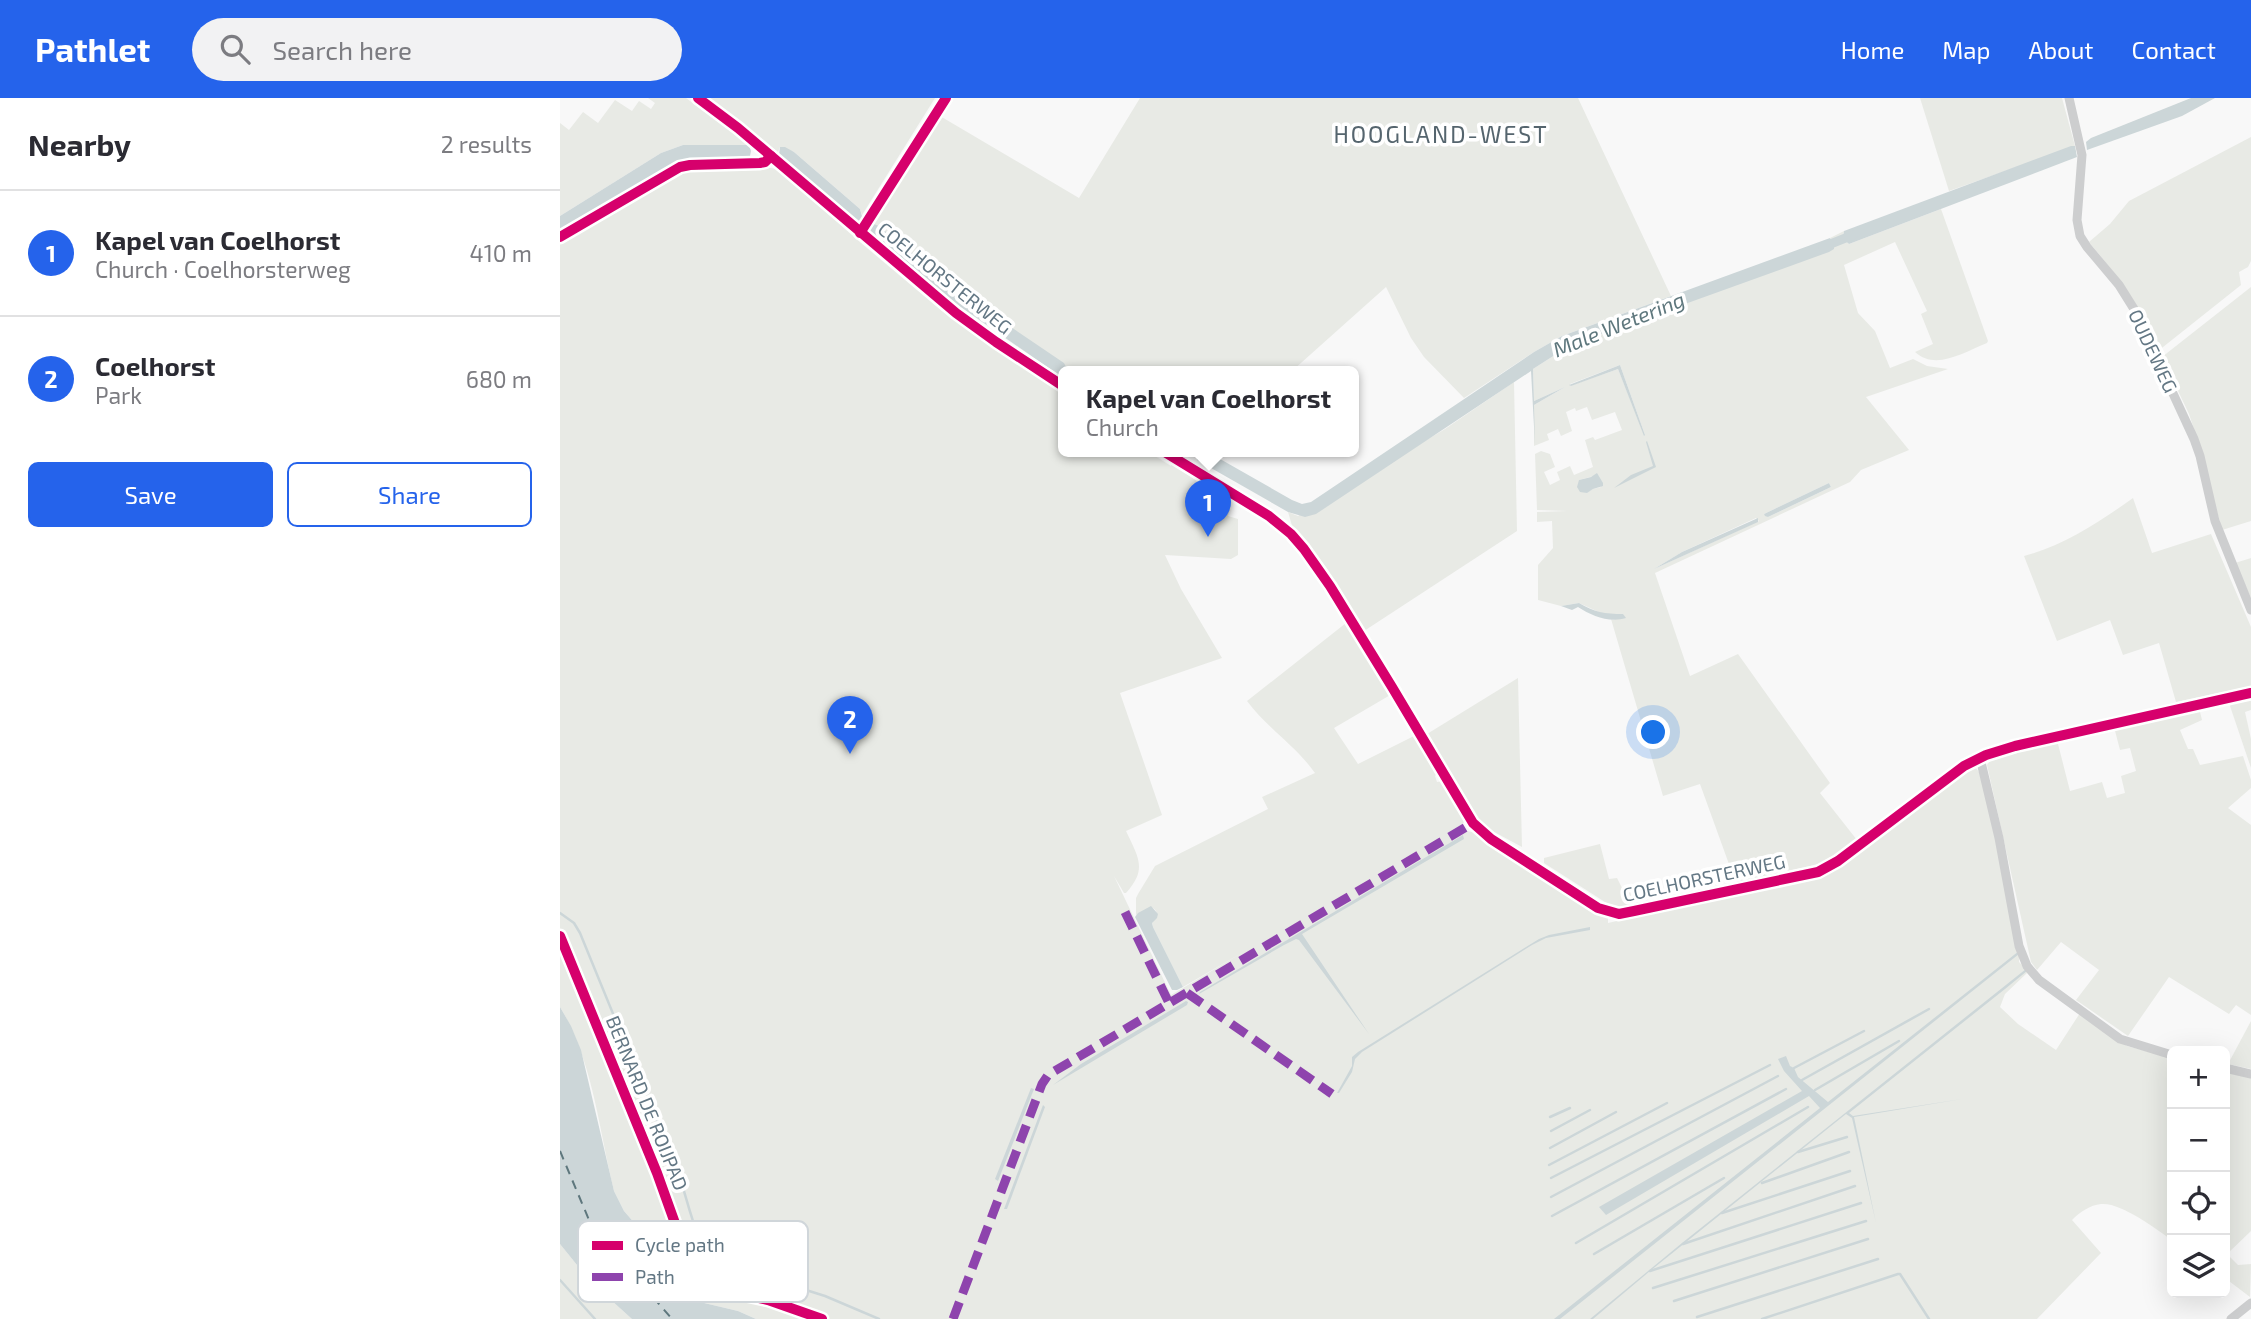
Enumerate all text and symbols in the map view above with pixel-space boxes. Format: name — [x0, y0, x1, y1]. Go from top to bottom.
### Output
search box — [192, 18, 682, 81]
text: Pathlet — [35, 29, 150, 69]
icon: search — [216, 30, 254, 68]
text: Search here — [272, 34, 412, 65]
text: Home — [1841, 35, 1904, 64]
text: Map — [1942, 35, 1990, 64]
text: About — [2028, 35, 2094, 64]
text: Contact — [2132, 35, 2216, 64]
district label: HOOGLAND-WEST — [1333, 120, 1549, 148]
text: Nearby — [28, 126, 131, 162]
text: 2 results — [441, 130, 532, 158]
street label: COELHORSTERWEG — [874, 217, 1017, 339]
text: Kapel van Coelhorst — [95, 224, 341, 255]
text: 1 — [46, 239, 56, 267]
text: 410 m — [470, 239, 532, 267]
text: Church · Coelhorsterweg — [95, 255, 351, 283]
water label: Male Wetering — [1549, 286, 1688, 361]
street label: OUDEWEG — [2124, 306, 2183, 396]
text: Coelhorst — [95, 350, 215, 381]
text: 2 — [44, 365, 58, 393]
text: 680 m — [466, 365, 532, 393]
popup — [1058, 366, 1359, 457]
text: Park — [95, 381, 142, 409]
text: Kapel van Coelhorst — [1086, 382, 1331, 413]
text: Church — [1086, 413, 1159, 441]
button: Save — [28, 462, 273, 527]
button: Share — [287, 462, 532, 527]
pin: 1 — [1185, 479, 1231, 537]
pin: 2 — [827, 696, 873, 754]
your location — [1636, 715, 1670, 749]
street label: COELHORSTERWEG — [1621, 849, 1787, 906]
street label: BERNARD DE ROIJPAD — [602, 1012, 693, 1194]
map controls — [2167, 1046, 2230, 1298]
button: + — [2167, 1046, 2230, 1109]
button: − — [2167, 1109, 2230, 1172]
button: locate — [2167, 1172, 2230, 1235]
legend — [578, 1221, 808, 1302]
text: Cycle path — [635, 1233, 725, 1256]
button: layers — [2167, 1235, 2230, 1298]
text: Path — [635, 1265, 675, 1288]

